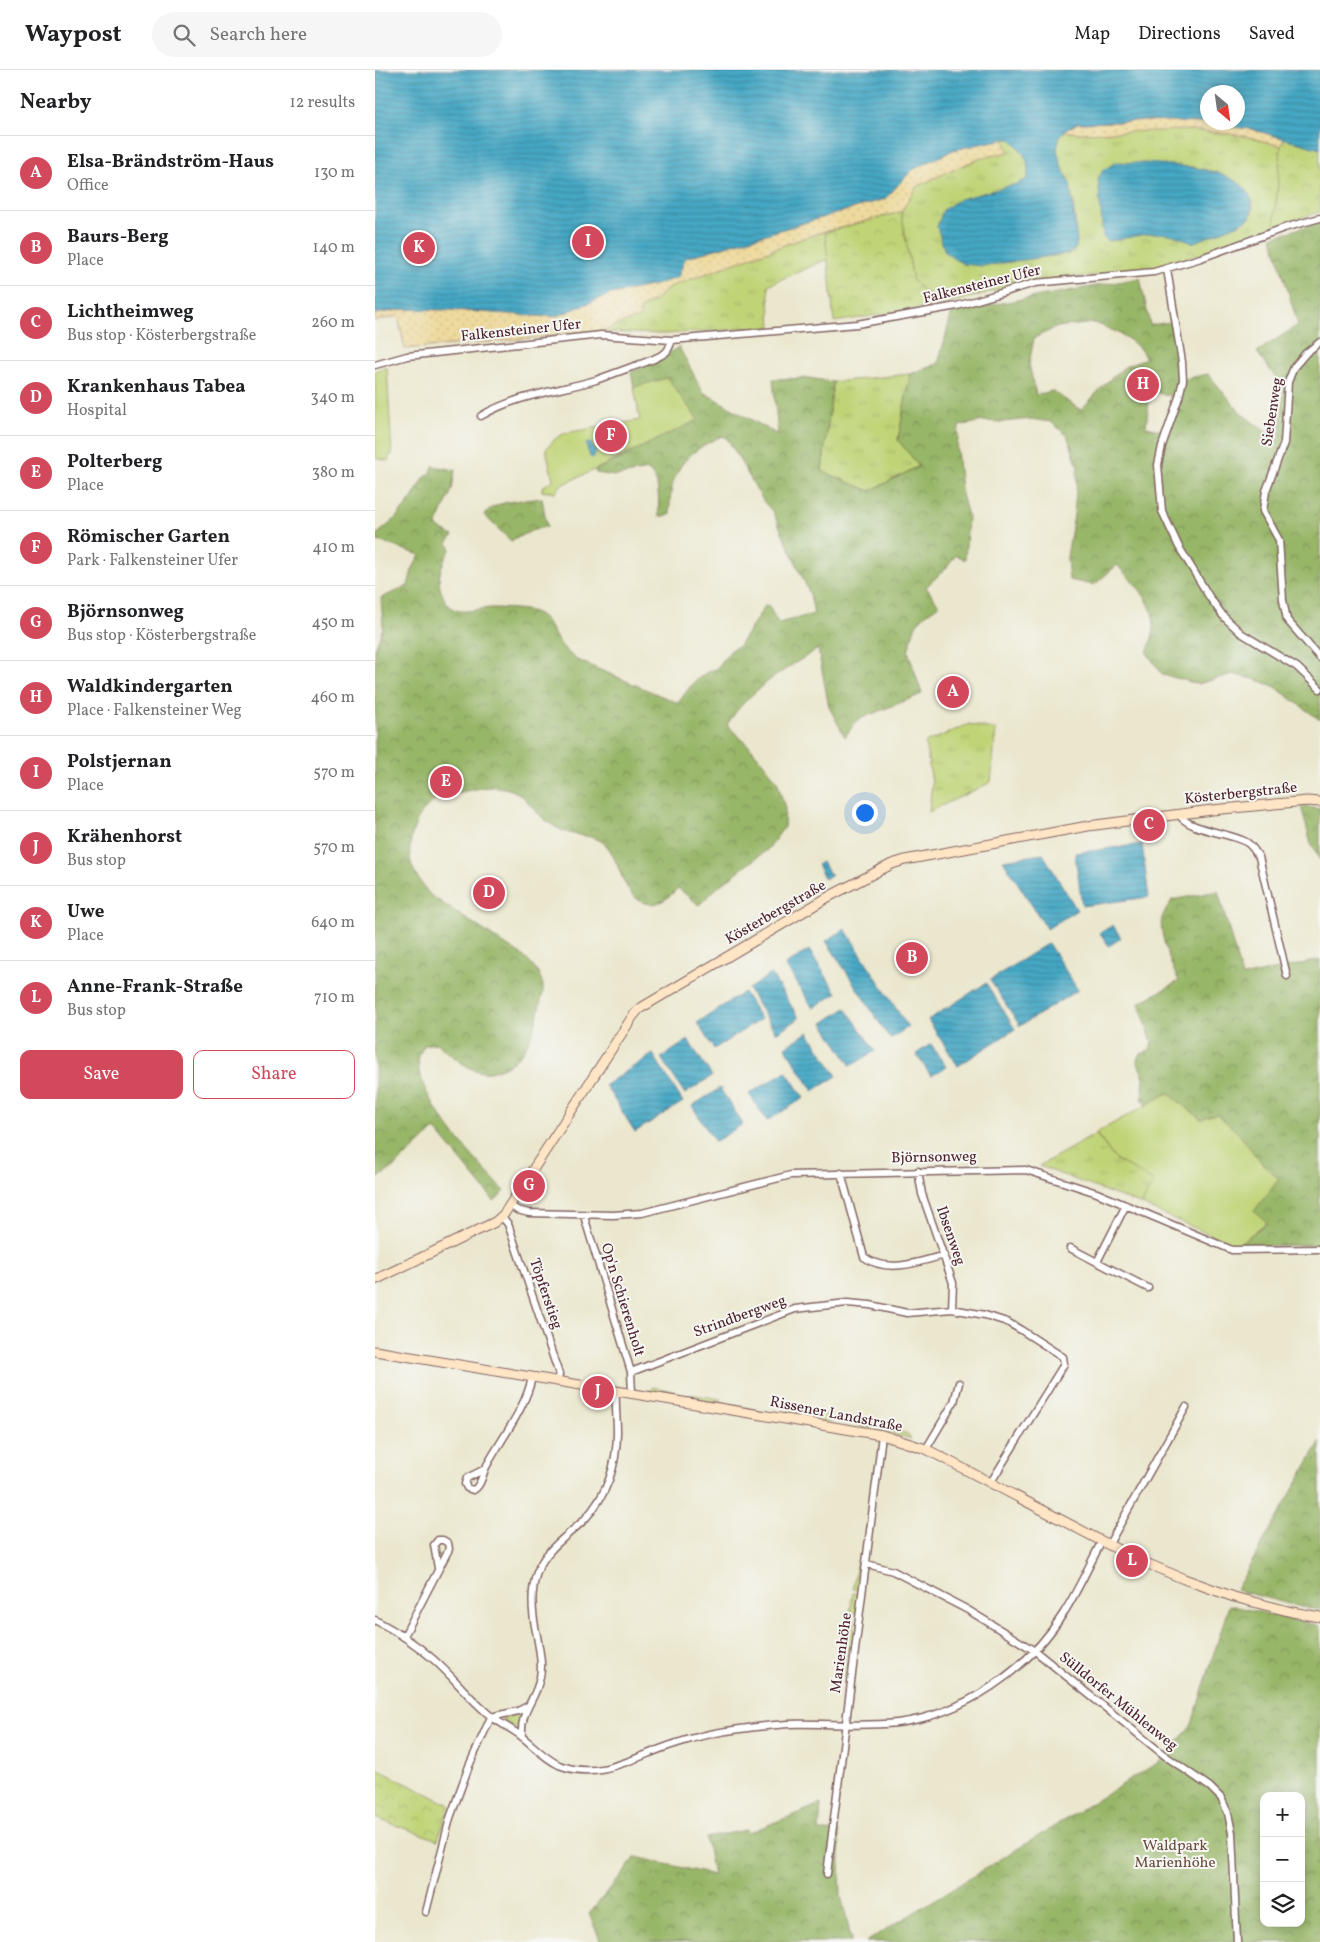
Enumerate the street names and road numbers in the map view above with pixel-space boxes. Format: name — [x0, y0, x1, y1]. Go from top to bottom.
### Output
street label: Falkensteiner Ufer — [921, 260, 1043, 310]
street label: Falkensteiner Ufer — [460, 314, 582, 348]
street label: Siebenweg — [1257, 376, 1289, 448]
street label: Kösterbergstraße — [1184, 778, 1298, 810]
street label: Kösterbergstraße — [722, 876, 830, 950]
street label: Björnsonweg — [891, 1147, 977, 1169]
street label: Ibsenweg — [930, 1203, 970, 1269]
street label: Op'n Schierenholt — [595, 1241, 649, 1359]
street label: Töpferstieg — [523, 1256, 567, 1333]
street label: Strindbergweg — [691, 1290, 790, 1344]
street label: Rissener Landstraße — [768, 1392, 904, 1438]
street label: Marienhöhe — [826, 1611, 858, 1695]
street label: Sülldorfer Mühlenweg — [1054, 1648, 1182, 1757]

